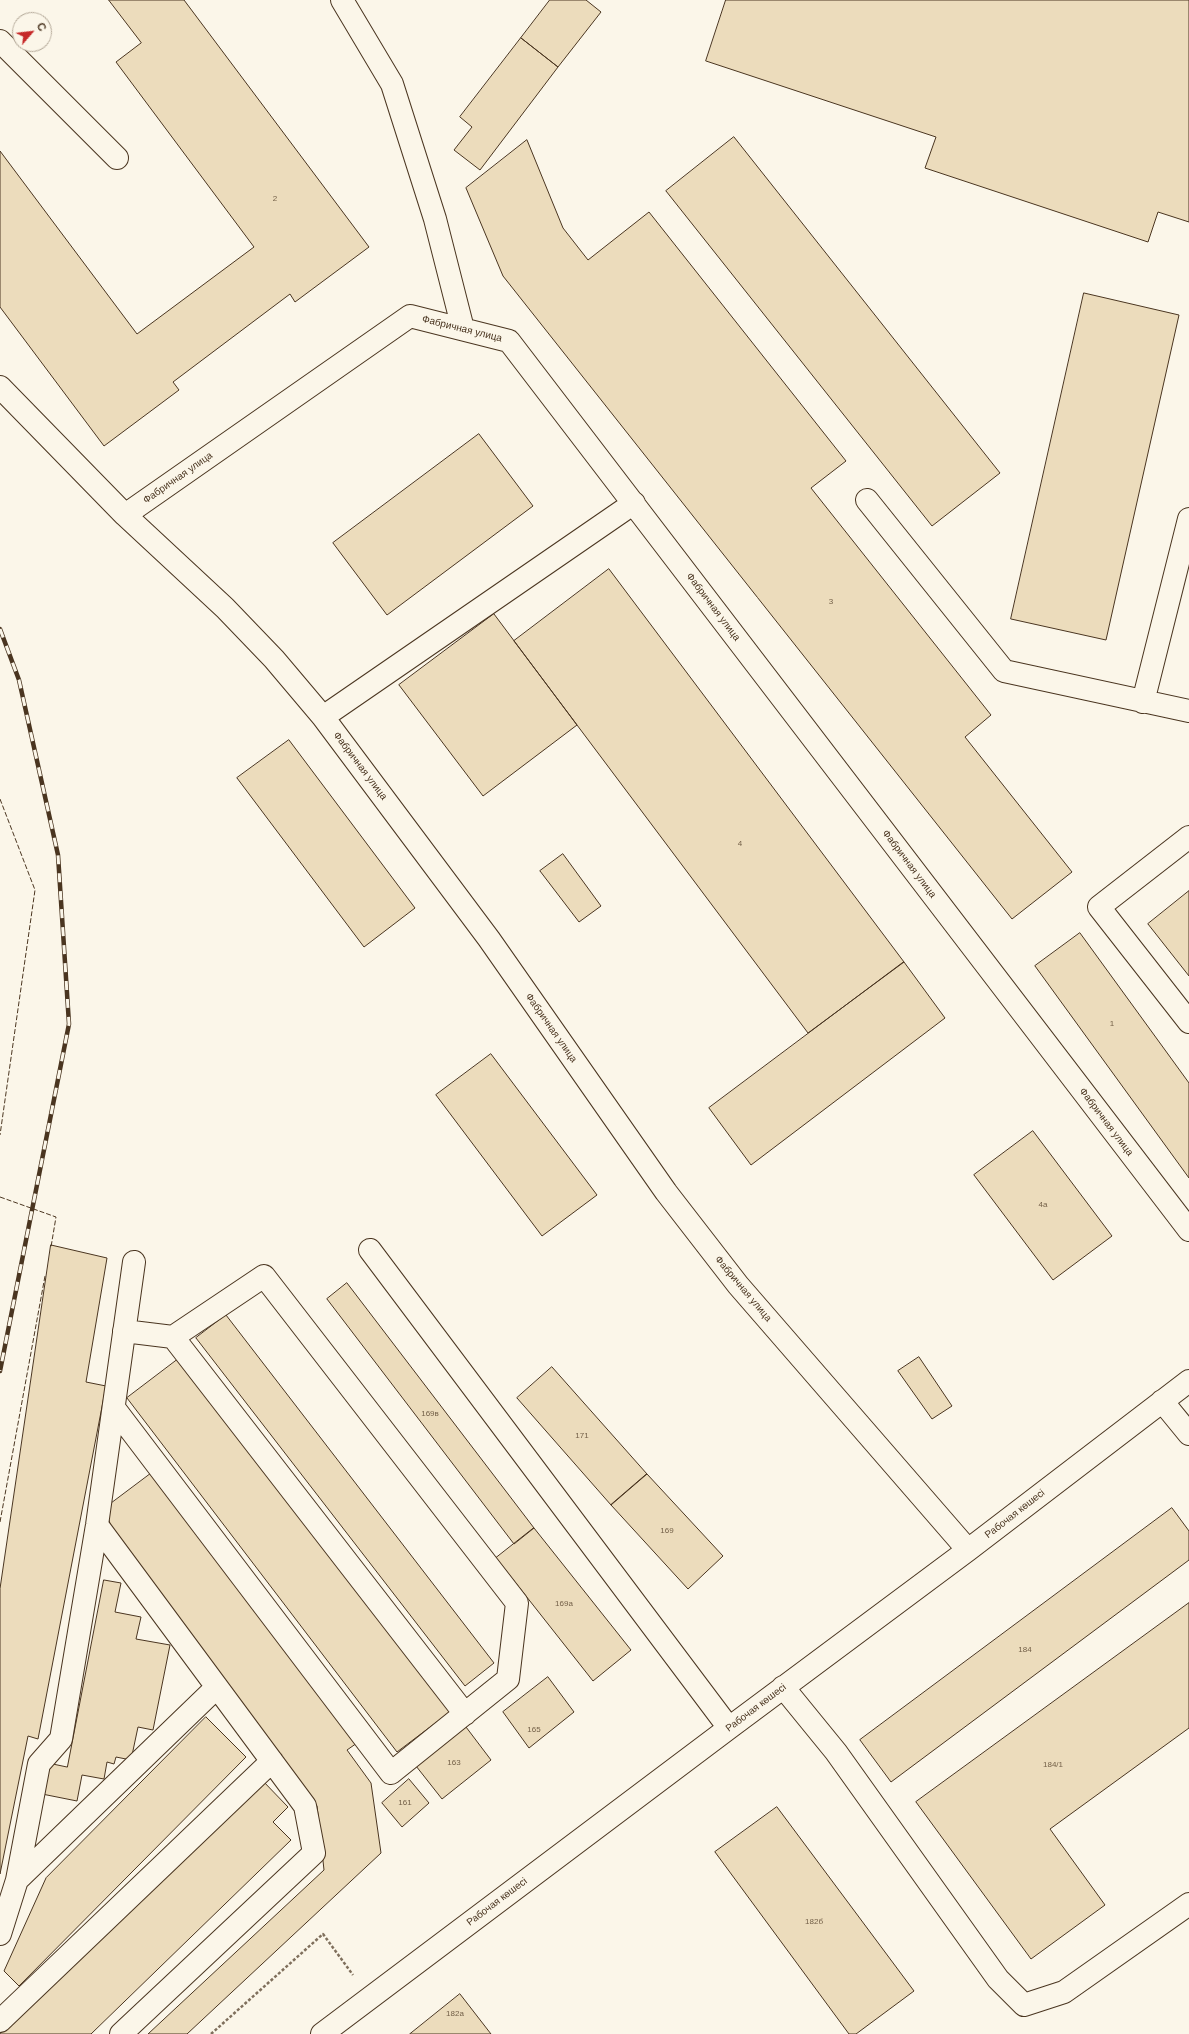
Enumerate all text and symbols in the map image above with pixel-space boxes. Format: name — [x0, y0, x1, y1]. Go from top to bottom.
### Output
north arrow — [12, 12, 52, 52]
text: С — [35, 21, 49, 33]
house number: 2 — [273, 194, 277, 204]
street label: Фабричная улица — [421, 313, 503, 345]
street label: Фабричная улица — [141, 450, 215, 506]
street label: Фабричная улица — [684, 571, 742, 643]
house number: 3 — [829, 597, 833, 607]
street label: Фабричная улица — [331, 730, 389, 802]
street label: Фабричная улица — [880, 828, 938, 900]
house number: 4 — [738, 839, 742, 849]
street label: Фабричная улица — [523, 991, 579, 1065]
house number: 1 — [1110, 1019, 1114, 1029]
street label: Фабричная улица — [1077, 1086, 1135, 1158]
house number: 4а — [1039, 1200, 1047, 1210]
street label: Фабричная улица — [712, 1254, 774, 1324]
house number: 169в — [421, 1409, 439, 1419]
house number: 171 — [575, 1431, 589, 1441]
street label: Рабочая көшесі — [983, 1487, 1047, 1541]
house number: 169 — [660, 1526, 674, 1536]
house number: 169а — [555, 1599, 573, 1609]
house number: 184 — [1018, 1645, 1032, 1655]
street label: Рабочая көшесі — [723, 1681, 789, 1735]
house number: 165 — [527, 1725, 541, 1735]
house number: 163 — [447, 1758, 461, 1768]
house number: 184/1 — [1043, 1760, 1063, 1770]
house number: 161 — [398, 1798, 412, 1808]
street label: Рабочая көшесі — [464, 1875, 530, 1929]
house number: 182б — [805, 1917, 823, 1927]
house number: 182а — [446, 2009, 464, 2019]

